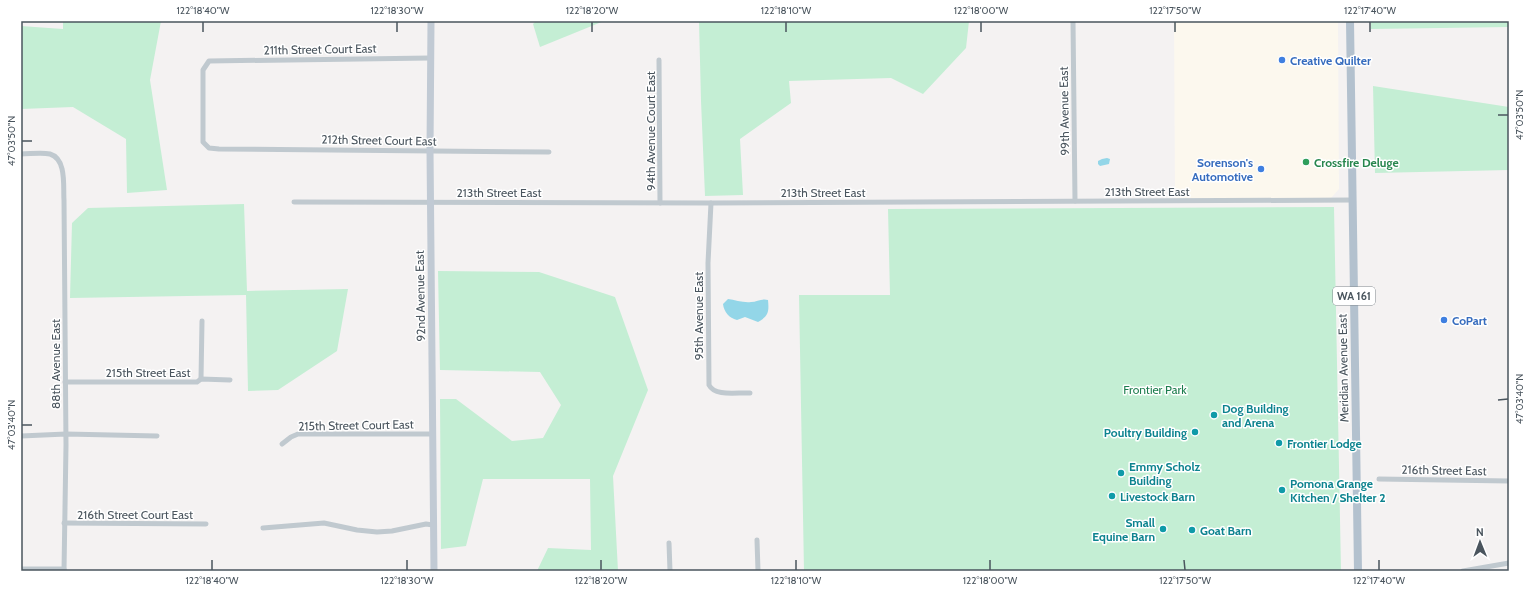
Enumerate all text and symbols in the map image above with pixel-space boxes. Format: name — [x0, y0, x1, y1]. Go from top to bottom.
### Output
text: 122°18'40"W — [177, 4, 230, 17]
text: 122°18'30"W — [371, 4, 424, 17]
text: 122°18'20"W — [566, 4, 619, 17]
text: 122°18'10"W — [761, 4, 812, 17]
text: 122°18'00"W — [954, 4, 1009, 17]
text: 122°17'50"W — [1149, 4, 1201, 17]
text: 122°17'40"W — [1344, 4, 1396, 17]
street label: 211th Street Court East — [263, 41, 377, 57]
place label: Creative Quilter — [1290, 53, 1371, 68]
marker: Creative Quilter — [1277, 55, 1287, 65]
street label: 99th Avenue East — [1056, 66, 1072, 156]
street label: 94th Avenue Court East — [643, 71, 658, 191]
text: 47°03'50"N — [1513, 90, 1526, 140]
text: 47°03'50"N — [5, 116, 18, 166]
street label: 212th Street Court East — [321, 131, 437, 149]
place label: Sorenson's Automotive — [1192, 155, 1253, 184]
place label: Crossfire Deluge — [1314, 155, 1399, 170]
marker: Crossfire Deluge — [1301, 157, 1311, 167]
marker: Sorenson's Automotive — [1256, 164, 1266, 174]
street label: 213th Street East — [1105, 184, 1189, 199]
street label: 213th Street East — [457, 185, 541, 200]
street label: 213th Street East — [781, 185, 865, 200]
street label: 92nd Avenue East — [412, 250, 428, 342]
street label: 95th Avenue East — [691, 272, 706, 360]
road number: WA 161 — [1333, 287, 1375, 305]
place label: CoPart — [1452, 313, 1487, 328]
street label: Meridian Avenue East — [1335, 314, 1351, 422]
marker: CoPart — [1439, 315, 1449, 325]
street label: 88th Avenue East — [48, 319, 63, 409]
street label: 215th Street East — [106, 365, 190, 380]
text: 47°03'40"N — [1513, 374, 1526, 424]
park label: Frontier Park — [1123, 382, 1187, 397]
text: 47°03'40"N — [5, 400, 18, 450]
place label: Dog Building and Arena — [1222, 401, 1289, 430]
marker: Dog Building and Arena — [1209, 410, 1219, 420]
street label: 215th Street Court East — [298, 416, 414, 434]
place label: Poultry Building — [1104, 425, 1187, 440]
marker: Poultry Building — [1190, 427, 1200, 437]
place label: Frontier Lodge — [1287, 436, 1362, 451]
marker: Frontier Lodge — [1274, 438, 1284, 448]
place label: Emmy Scholz Building — [1129, 459, 1201, 488]
street label: 216th Street East — [1401, 462, 1487, 478]
marker: Emmy Scholz Building — [1116, 468, 1126, 478]
place label: Pomona Grange Kitchen / Shelter 2 — [1290, 476, 1386, 505]
marker: Pomona Grange Kitchen / Shelter 2 — [1277, 485, 1287, 495]
place label: Livestock Barn — [1120, 489, 1195, 504]
marker: Livestock Barn — [1107, 491, 1117, 501]
street label: 216th Street Court East — [77, 507, 193, 522]
place label: Small Equine Barn — [1092, 515, 1155, 544]
north arrow — [1460, 522, 1500, 562]
place label: Goat Barn — [1200, 523, 1252, 538]
marker: Small Equine Barn — [1158, 524, 1168, 534]
marker: Goat Barn — [1187, 525, 1197, 535]
text: N — [1476, 525, 1484, 539]
text: 122°18'40"W — [186, 574, 239, 587]
text: 122°18'30"W — [381, 574, 434, 587]
text: 122°18'20"W — [575, 574, 628, 587]
text: 122°18'10"W — [771, 574, 822, 587]
text: 122°18'00"W — [963, 574, 1018, 587]
text: 122°17'50"W — [1159, 574, 1211, 587]
text: 122°17'40"W — [1353, 574, 1405, 587]

